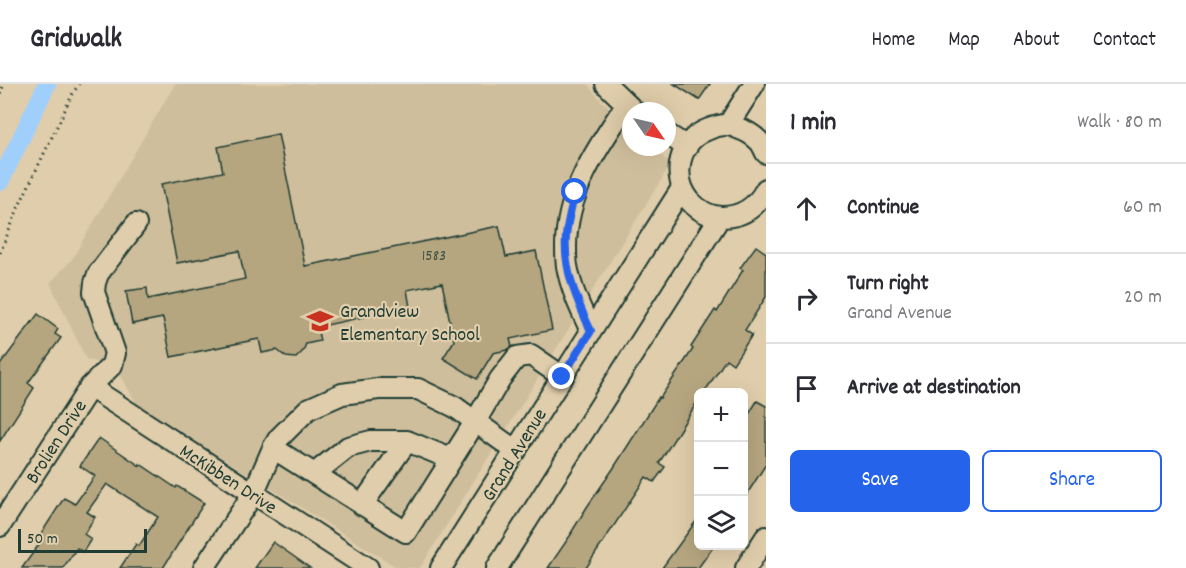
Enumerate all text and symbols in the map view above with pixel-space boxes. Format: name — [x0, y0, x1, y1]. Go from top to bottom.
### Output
text: Gridwalk — [30, 21, 122, 61]
text: Home — [871, 26, 915, 56]
text: Map — [948, 26, 980, 56]
text: About — [1013, 26, 1060, 56]
text: Contact — [1093, 26, 1156, 56]
north arrow — [622, 102, 676, 156]
text: 1 min — [790, 105, 836, 142]
text: Walk · 80 m — [1077, 109, 1162, 137]
route start — [561, 178, 587, 204]
icon: ahead — [790, 192, 823, 225]
text: Continue — [847, 193, 919, 224]
text: 60 m — [1123, 194, 1162, 222]
house number: 1583 — [422, 245, 446, 268]
text: Turn right — [847, 269, 929, 300]
icon: right — [790, 282, 823, 315]
text: 20 m — [1124, 284, 1162, 312]
place label: Grandview Elementary School — [340, 299, 480, 350]
text: Grand Avenue — [847, 300, 952, 328]
school or university icon: Grandview Elementary School — [305, 306, 335, 336]
route end — [548, 363, 574, 389]
icon: arrive — [790, 372, 823, 405]
text: Arrive at destination — [847, 373, 1021, 404]
map controls — [694, 388, 748, 550]
button: + — [694, 388, 748, 442]
street label: Brolien Drive — [20, 395, 95, 490]
street label: Grand Avenue — [476, 404, 555, 507]
street label: McKibben Drive — [173, 439, 282, 523]
button: − — [694, 442, 748, 496]
button: Save — [790, 450, 970, 512]
button: Share — [982, 450, 1162, 512]
button: layers — [694, 496, 748, 550]
scale bar — [18, 526, 147, 554]
text: 50 m — [27, 528, 58, 551]

